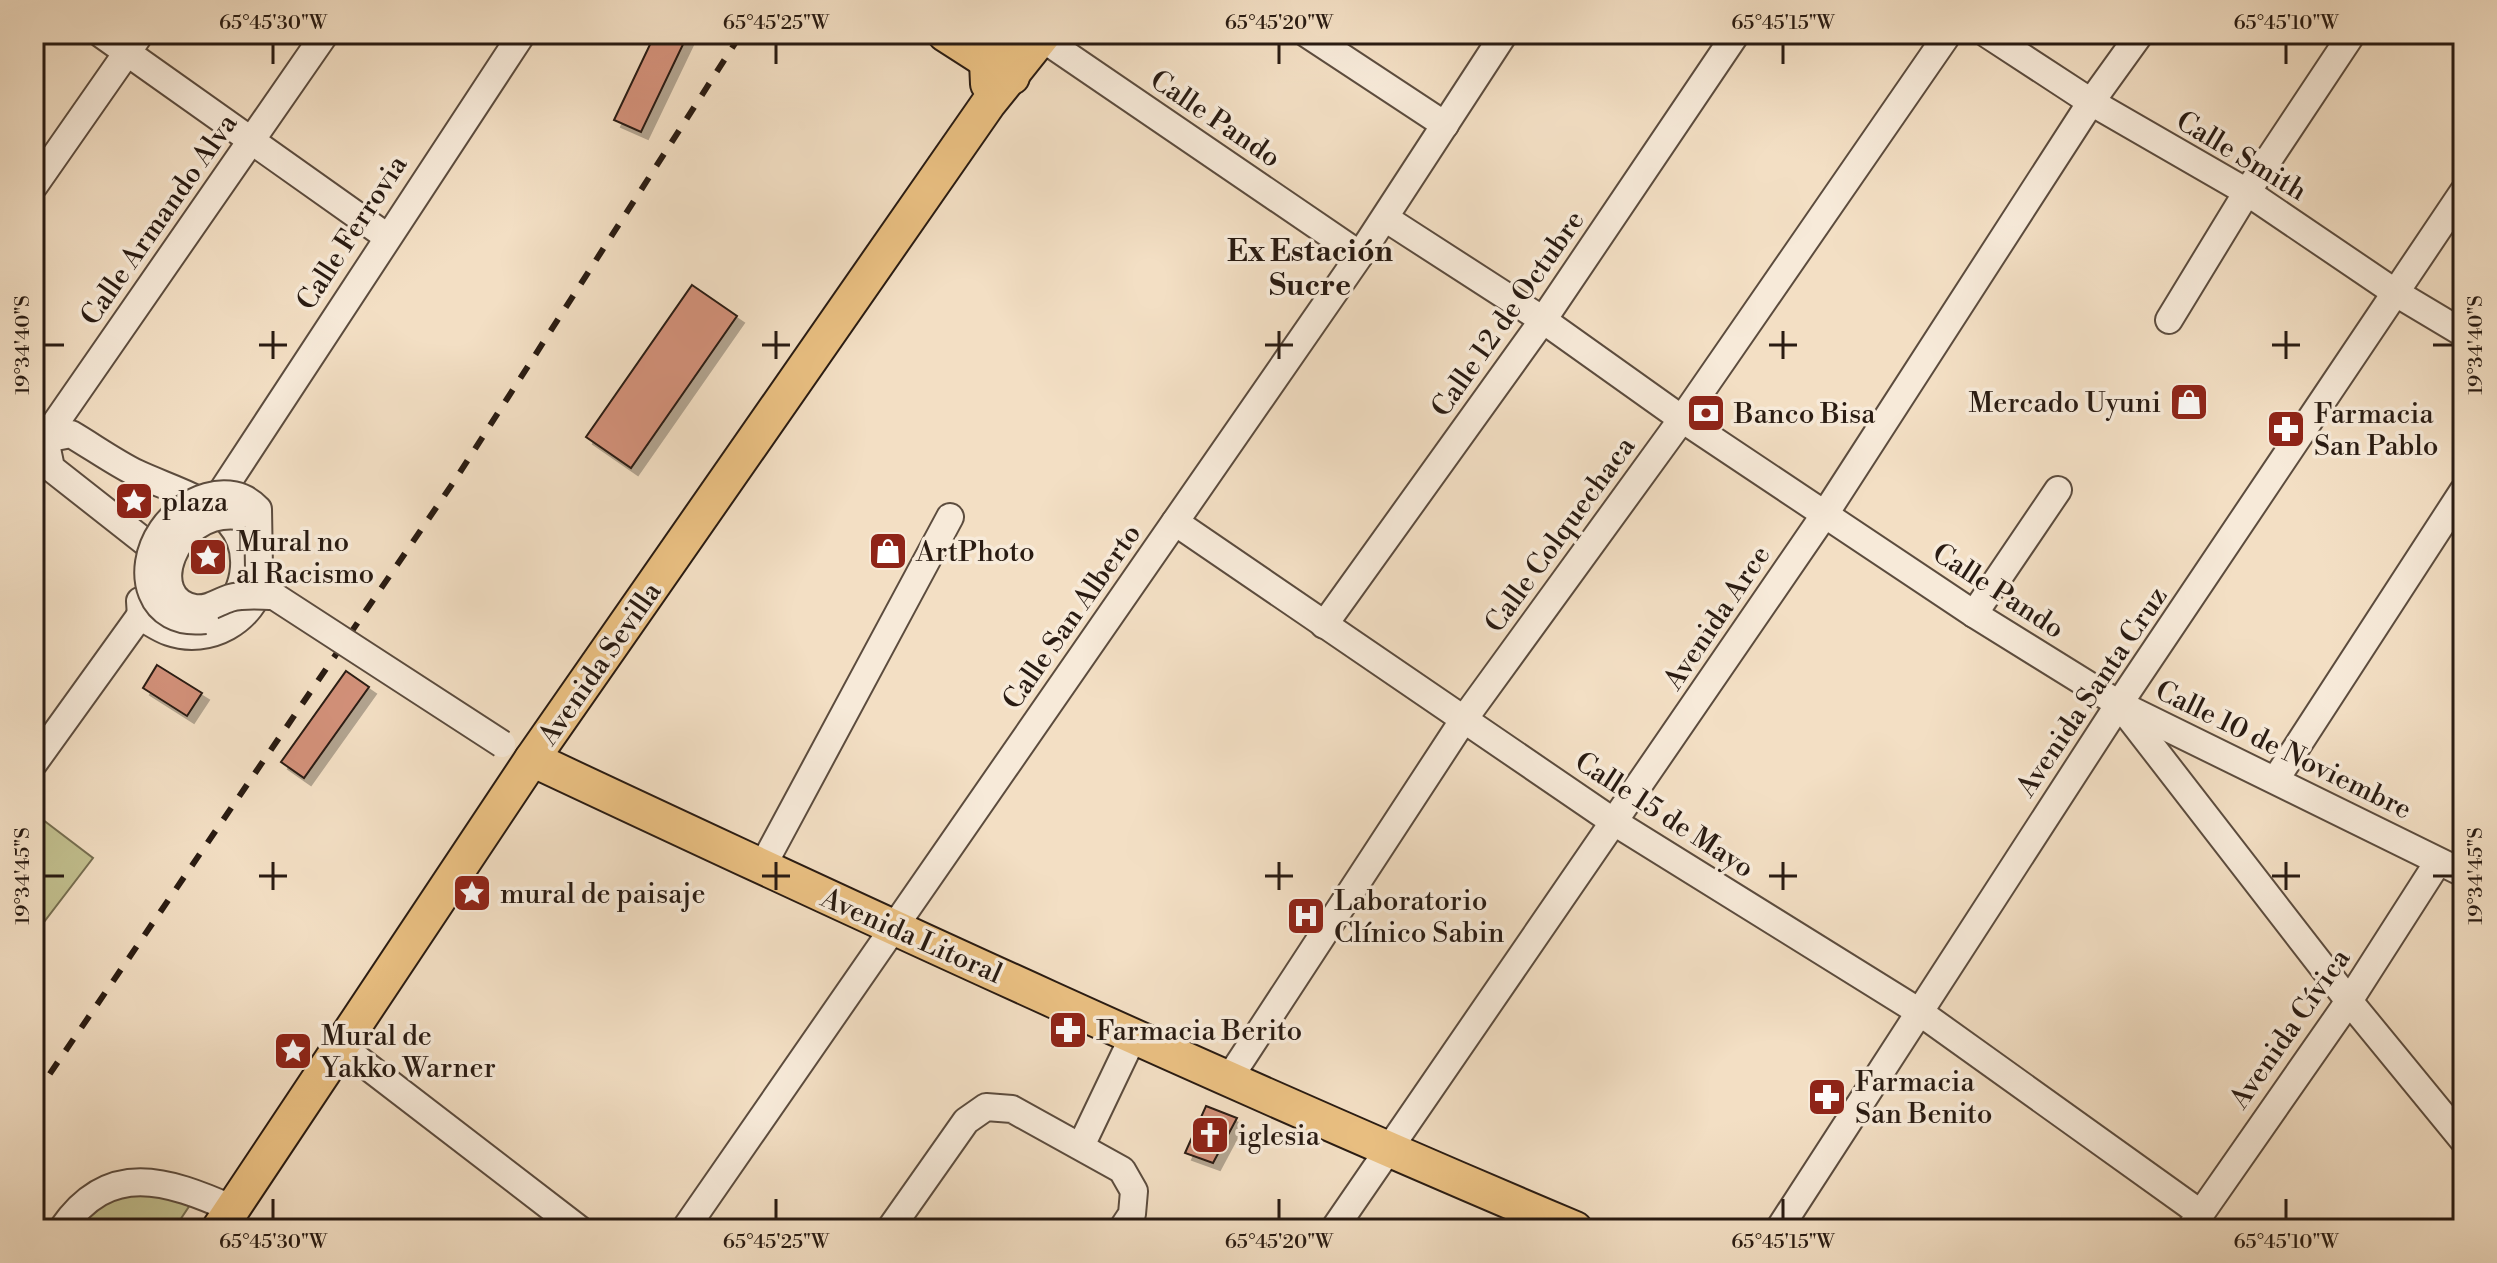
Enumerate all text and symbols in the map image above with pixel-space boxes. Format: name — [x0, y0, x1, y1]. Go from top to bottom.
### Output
text: 65°45'30"W — [219, 11, 328, 36]
text: 65°45'25"W — [723, 11, 830, 36]
text: 65°45'20"W — [1225, 11, 1334, 36]
text: 65°45'15"W — [1731, 11, 1836, 36]
text: 65°45'10"W — [2233, 11, 2339, 36]
street label: Calle Pando — [1143, 63, 1287, 176]
street label: Calle Smith — [2169, 104, 2313, 209]
street label: Calle Armando Alva — [73, 107, 246, 332]
street label: Calle Ferrovia — [289, 148, 416, 317]
street label: Calle 12 de Octubre — [1424, 204, 1593, 424]
district label: Ex Estación Sucre — [1227, 233, 1394, 305]
text: 19°34'40"S — [11, 295, 36, 395]
text: 19°34'40"S — [2464, 295, 2489, 395]
shop icon: Mercado Uyuni — [2168, 381, 2210, 423]
place label: Mercado Uyuni — [1969, 386, 2161, 421]
bank icon: Banco Bisa — [1685, 392, 1727, 434]
place label: Banco Bisa — [1733, 397, 1876, 432]
place label: Farmacia San Pablo — [2314, 397, 2439, 464]
pharmacy icon: Farmacia San Pablo — [2265, 408, 2307, 450]
street label: Calle Colquechaca — [1477, 429, 1644, 640]
place icon: plaza — [113, 480, 155, 522]
place label: plaza — [162, 485, 229, 520]
street label: Calle San Alberto — [995, 517, 1149, 716]
place label: Mural no al Racismo — [236, 525, 374, 592]
shop icon: ArtPhoto — [867, 530, 909, 572]
place label: ArtPhoto — [915, 535, 1035, 570]
place icon: Mural no al Racismo — [187, 536, 229, 578]
street label: Calle Pando — [1926, 536, 2071, 647]
street label: Avenida Arce — [1656, 539, 1778, 697]
street label: Avenida Sevilla — [530, 575, 670, 753]
street label: Avenida Santa Cruz — [2008, 580, 2176, 804]
street label: Calle 10 de Noviembre — [2150, 673, 2417, 828]
street label: Calle 15 de Mayo — [1568, 744, 1760, 886]
text: 19°34'45"S — [11, 827, 36, 925]
text: 19°34'45"S — [2464, 827, 2489, 925]
place icon: mural de paisaje — [451, 872, 493, 914]
place label: mural de paisaje — [500, 877, 706, 912]
street label: Avenida Litoral — [815, 880, 1007, 992]
place label: Laboratorio Clínico Sabin — [1334, 884, 1505, 951]
hospital icon: Laboratorio Clínico Sabin — [1285, 895, 1327, 937]
street label: Avenida Cívica — [2222, 941, 2359, 1116]
pharmacy icon: Farmacia Berito — [1047, 1009, 1089, 1051]
place label: Farmacia Berito — [1096, 1014, 1302, 1049]
place label: Mural de Yakko Warner — [319, 1019, 496, 1086]
place icon: Mural de Yakko Warner — [272, 1030, 314, 1072]
place label: Farmacia San Benito — [1855, 1065, 1992, 1132]
pharmacy icon: Farmacia San Benito — [1806, 1076, 1848, 1118]
church icon: iglesia — [1189, 1114, 1231, 1156]
place label: iglesia — [1238, 1119, 1321, 1154]
text: 65°45'30"W — [219, 1230, 328, 1255]
text: 65°45'25"W — [723, 1230, 830, 1255]
text: 65°45'20"W — [1225, 1230, 1334, 1255]
text: 65°45'15"W — [1731, 1230, 1836, 1255]
text: 65°45'10"W — [2233, 1230, 2339, 1255]

